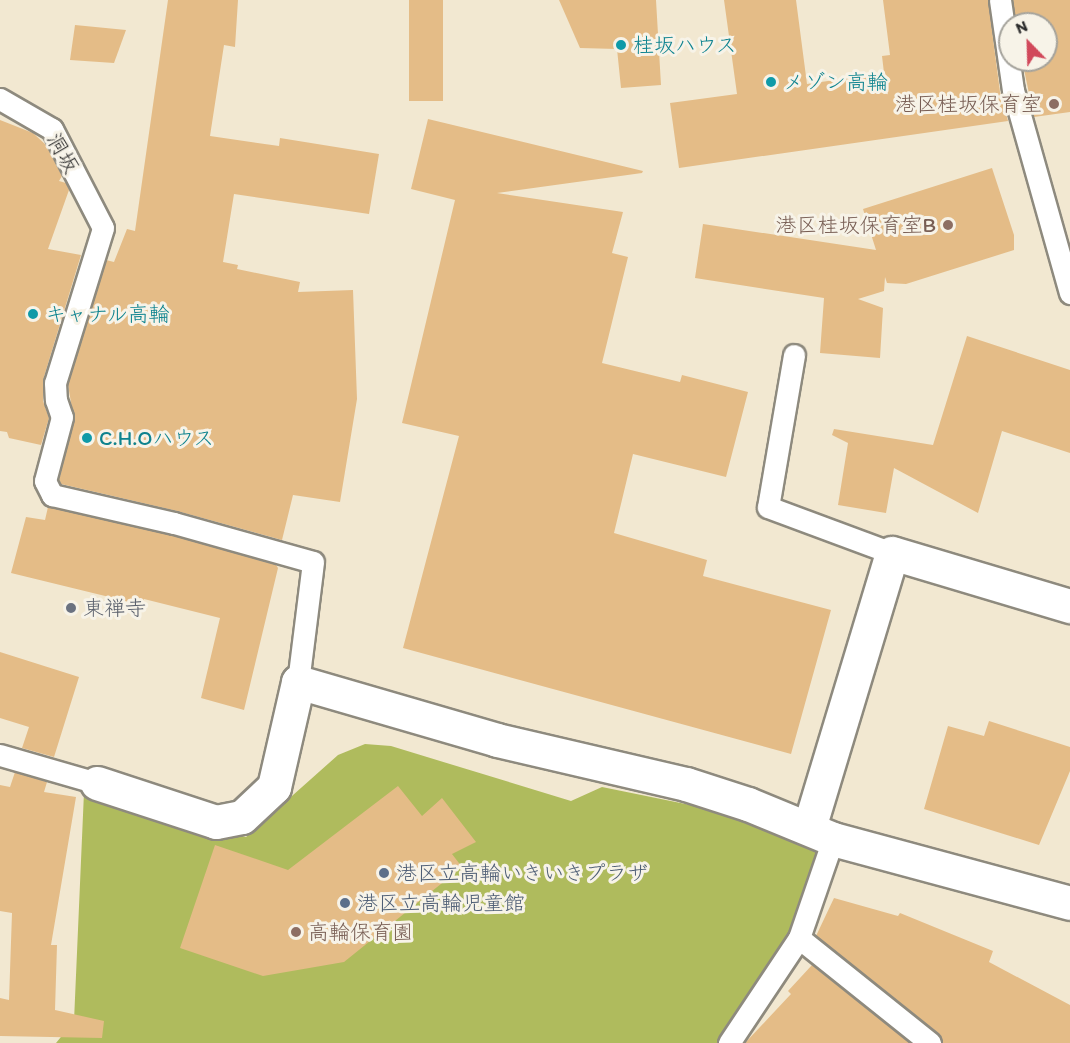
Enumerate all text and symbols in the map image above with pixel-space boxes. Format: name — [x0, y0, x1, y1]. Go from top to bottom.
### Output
north arrow — [998, 12, 1058, 72]
text: N — [1013, 16, 1030, 38]
place label: 桂坂ハウス — [633, 32, 738, 58]
marker: 桂坂ハウス — [614, 38, 628, 52]
place label: メゾン高輪 — [783, 69, 888, 95]
marker: メゾン高輪 — [764, 75, 778, 89]
place label: 港区桂坂保育室 — [895, 91, 1042, 117]
marker: 港区桂坂保育室 — [1047, 97, 1061, 111]
street label: 洞坂 — [42, 129, 84, 177]
place label: 港区桂坂保育室B — [775, 212, 936, 238]
marker: 港区桂坂保育室B — [941, 218, 955, 232]
place label: キャナル高輪 — [45, 301, 171, 327]
marker: キャナル高輪 — [26, 307, 40, 321]
place label: C.H.Oハウス — [99, 425, 216, 451]
marker: C.H.Oハウス — [80, 431, 94, 445]
place label: 東禅寺 — [83, 595, 146, 621]
marker: 東禅寺 — [64, 601, 78, 615]
place label: 港区立高輪いきいきプラザ — [396, 860, 648, 886]
marker: 港区立高輪いきいきプラザ — [377, 866, 391, 880]
place label: 港区立高輪児童館 — [357, 890, 525, 916]
marker: 港区立高輪児童館 — [338, 896, 352, 910]
place label: 高輪保育園 — [308, 919, 413, 945]
marker: 高輪保育園 — [289, 925, 303, 939]

